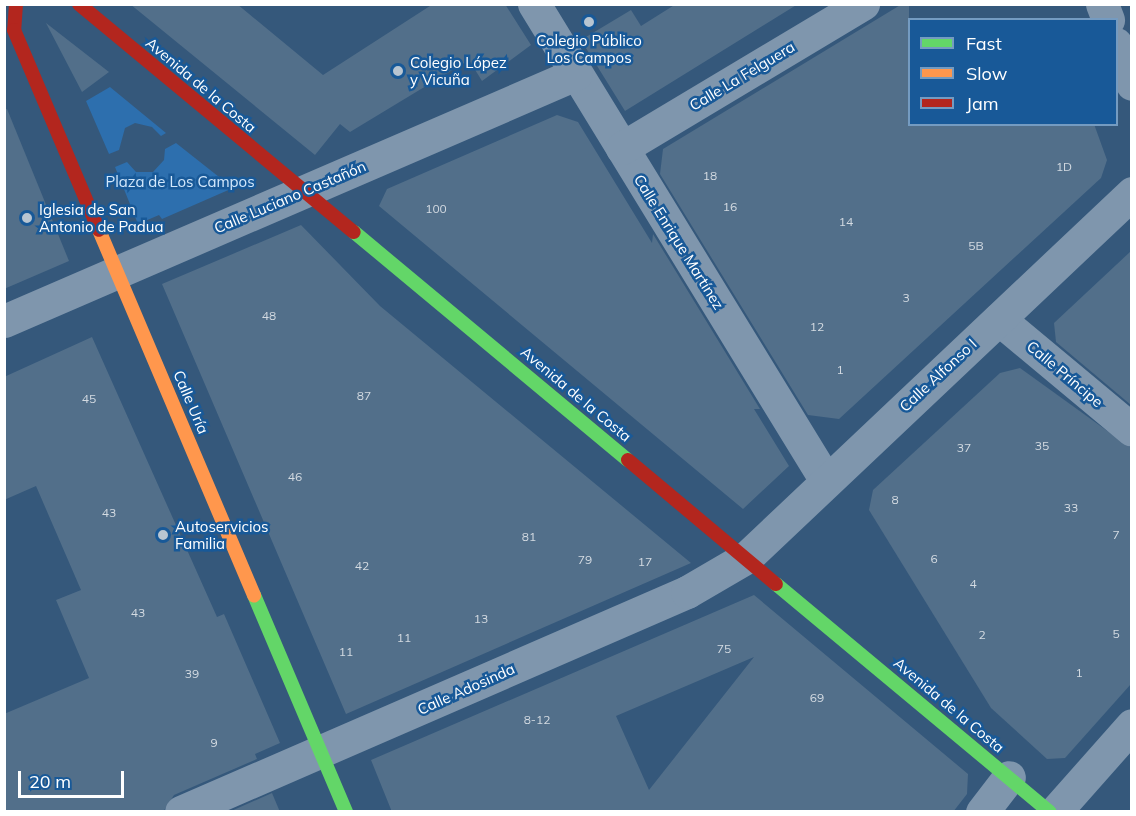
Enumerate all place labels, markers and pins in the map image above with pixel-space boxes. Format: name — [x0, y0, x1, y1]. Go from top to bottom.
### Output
marker: Colegio Público Los Campos — [582, 15, 596, 29]
place label: Colegio Público Los Campos — [536, 31, 642, 66]
place label: Colegio López y Vicuña — [410, 53, 507, 88]
marker: Colegio López y Vicuña — [391, 64, 405, 78]
place label: Iglesia de San Antonio de Padua — [39, 200, 164, 235]
marker: Iglesia de San Antonio de Padua — [20, 211, 34, 225]
place label: Autoservicios Familia — [175, 517, 268, 552]
marker: Autoservicios Familia — [156, 528, 170, 542]

